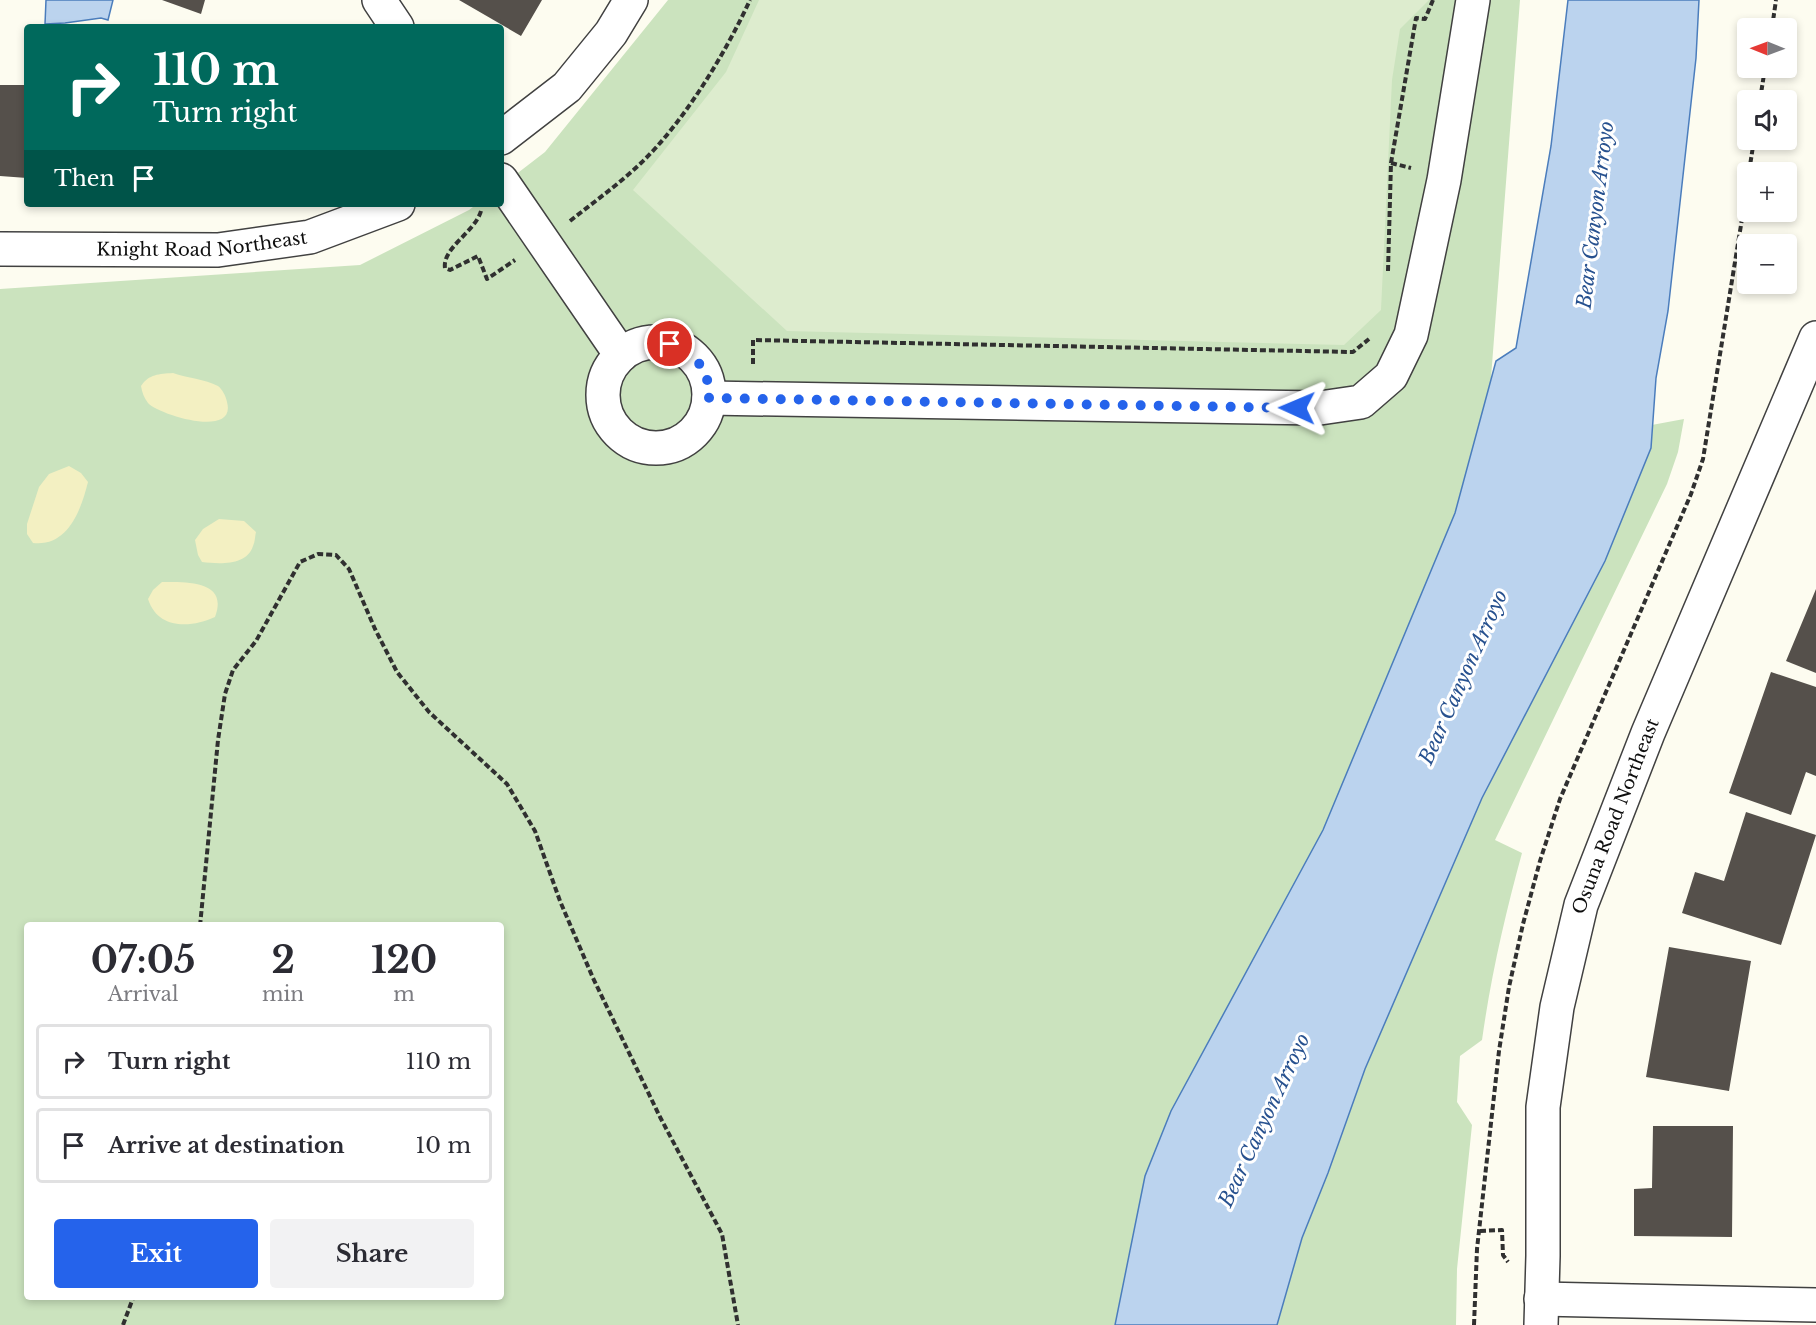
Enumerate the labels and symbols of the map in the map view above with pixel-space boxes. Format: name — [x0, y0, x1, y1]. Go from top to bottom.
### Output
north arrow — [1737, 18, 1797, 78]
water label: Bear Canyon Arroyo — [1571, 120, 1618, 311]
street label: Knight Road Northeast — [96, 227, 309, 261]
pin — [644, 318, 695, 369]
position arrow — [1265, 376, 1329, 440]
water label: Bear Canyon Arroyo — [1413, 586, 1512, 769]
street label: Osuna Road Northeast — [1568, 715, 1664, 916]
water label: Bear Canyon Arroyo — [1213, 1029, 1315, 1212]

